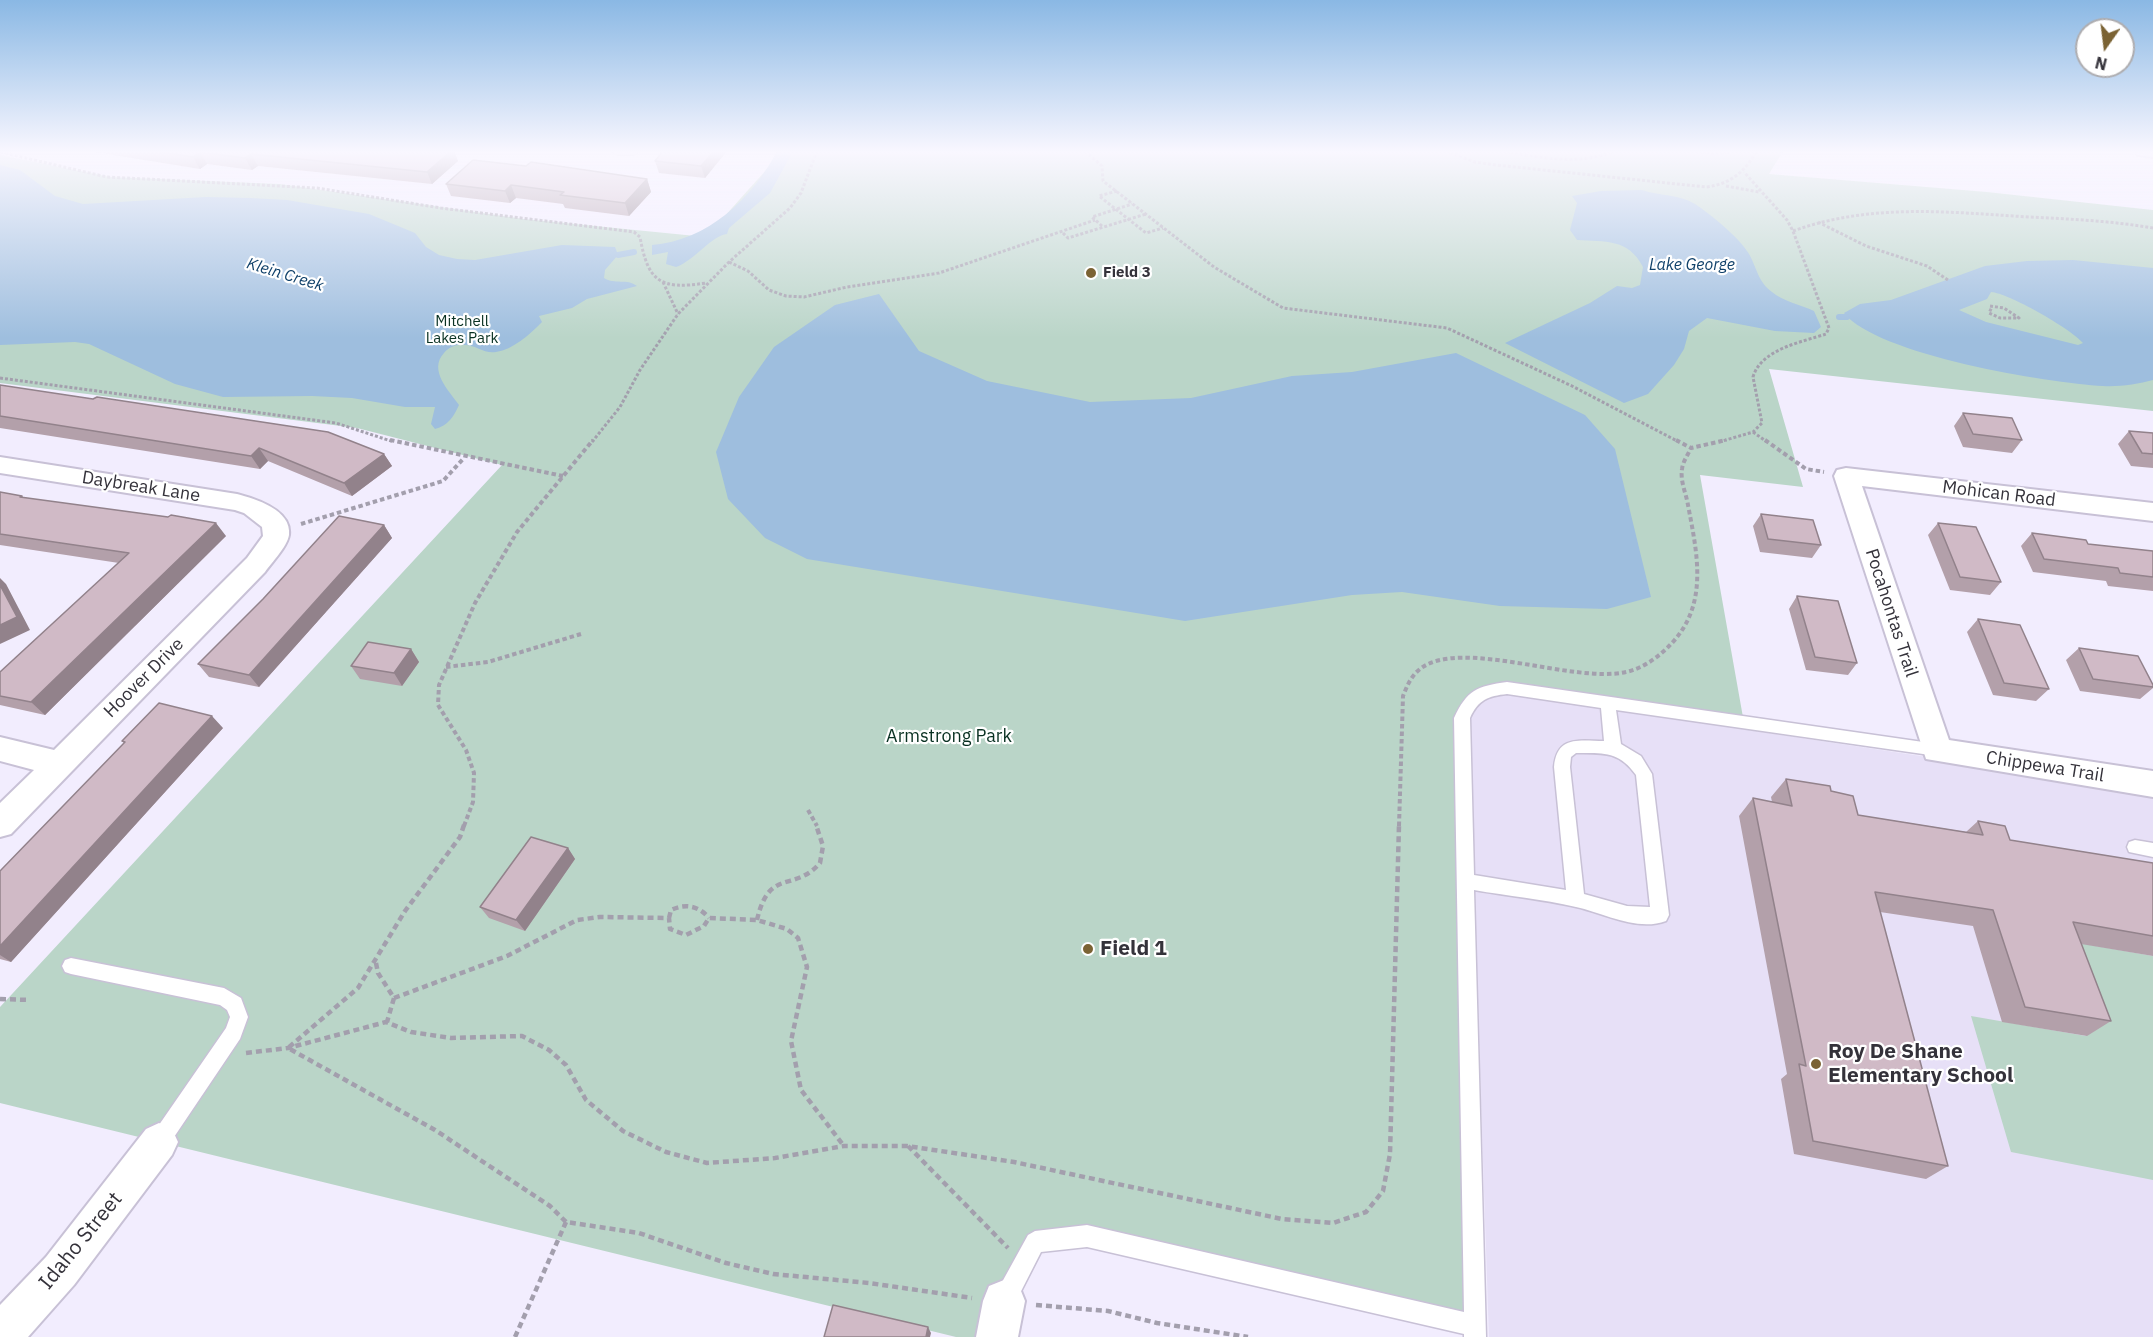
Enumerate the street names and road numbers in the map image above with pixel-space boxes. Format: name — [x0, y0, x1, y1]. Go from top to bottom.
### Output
street label: Daybreak Lane — [80, 467, 202, 507]
street label: Mohican Road — [1941, 476, 2057, 512]
street label: Pocahontas Trail — [1860, 546, 1922, 680]
street label: Hoover Drive — [100, 634, 188, 722]
street label: Chippewa Trail — [1984, 747, 2106, 787]
street label: Idaho Street — [34, 1187, 128, 1295]

